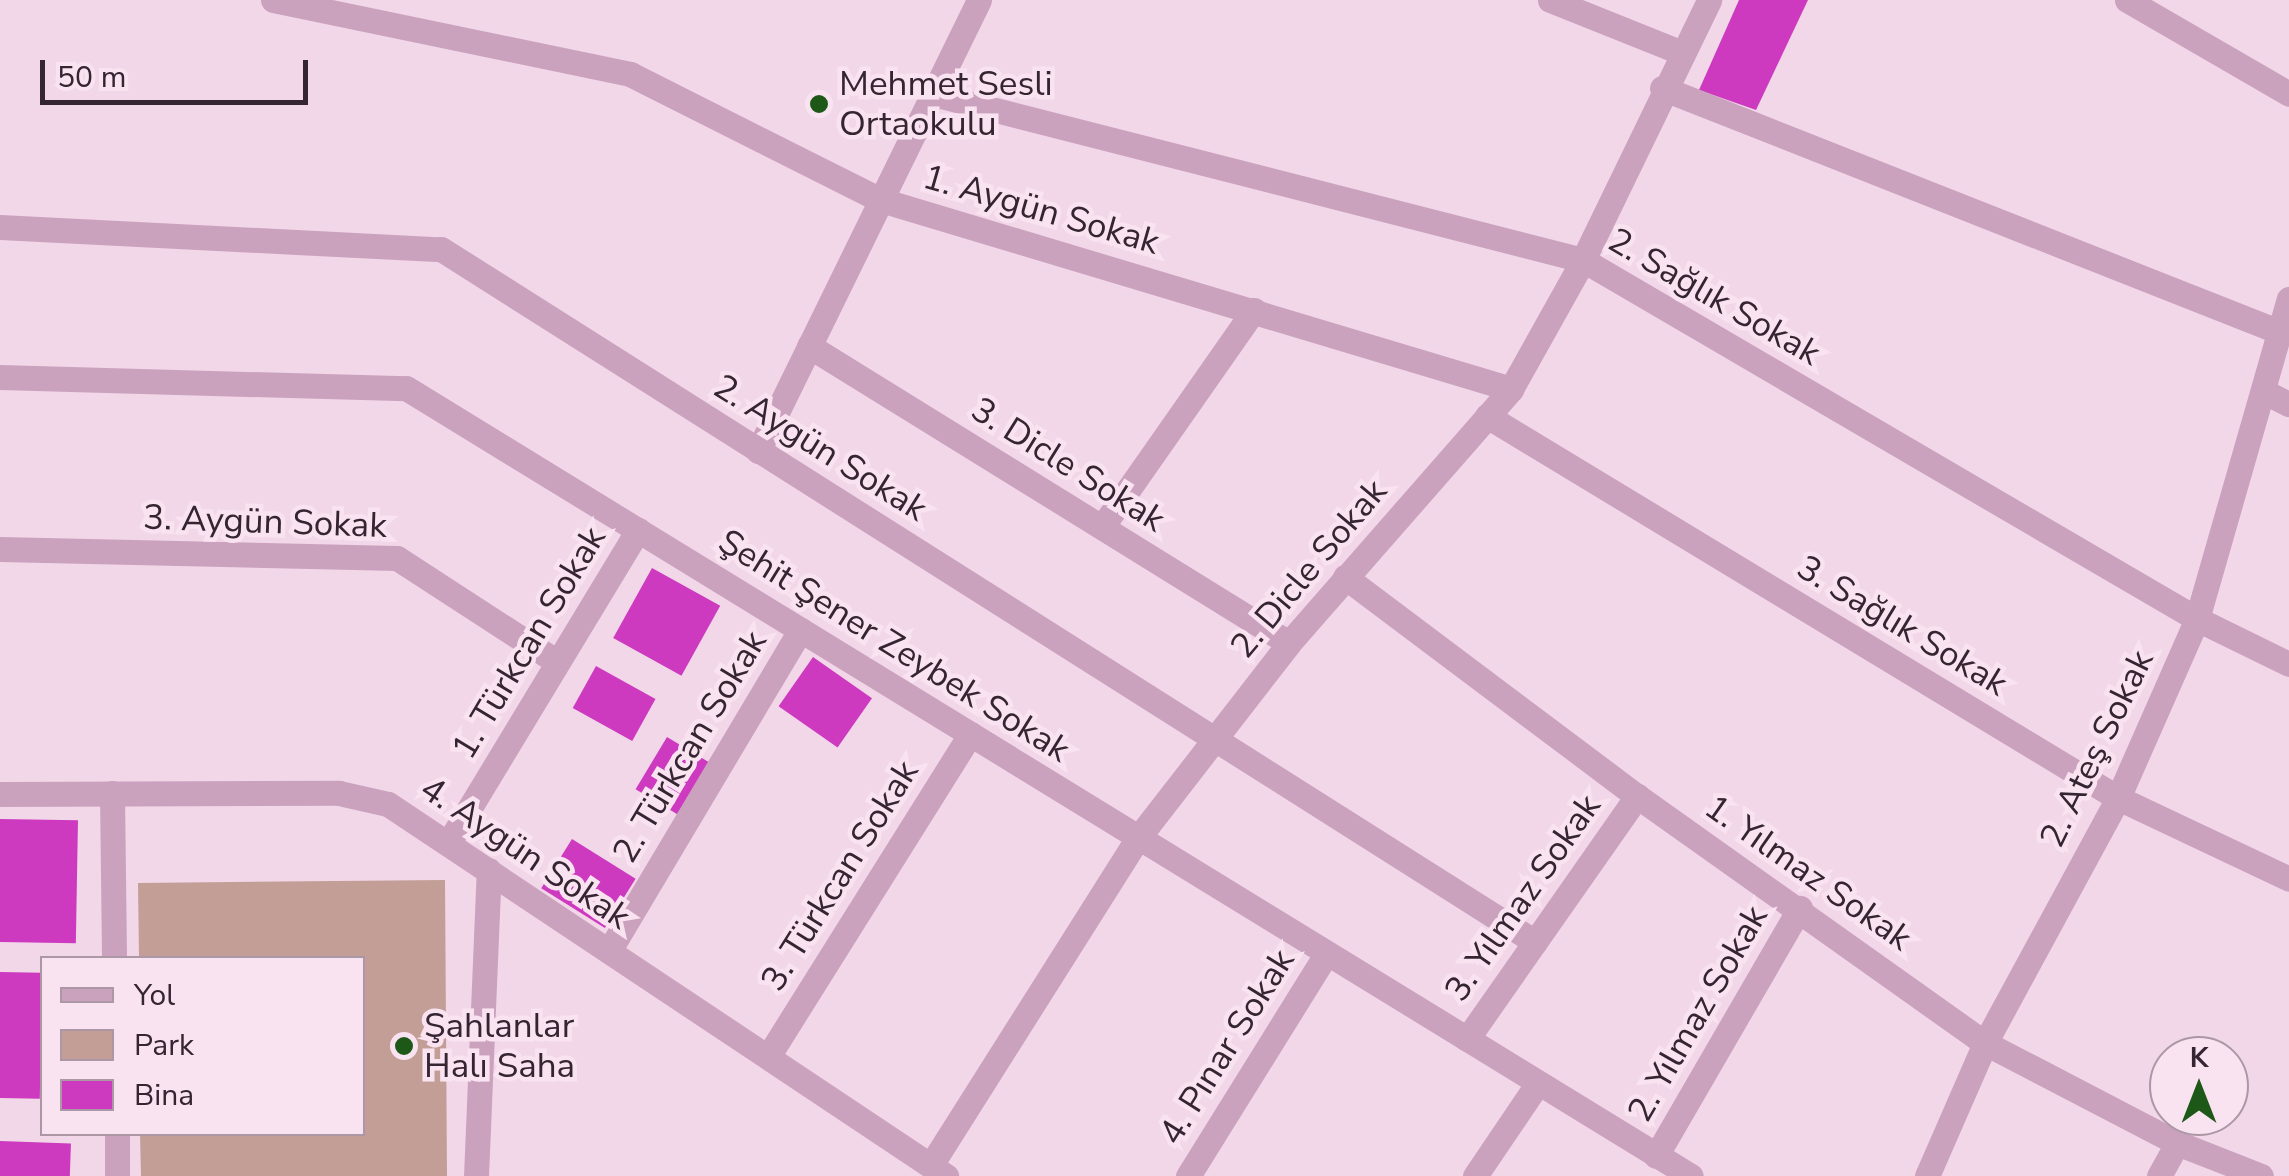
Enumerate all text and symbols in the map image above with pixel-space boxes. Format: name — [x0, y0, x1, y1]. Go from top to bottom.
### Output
scale bar — [45, 40, 312, 102]
text: 50 m — [57, 57, 126, 98]
place label: Mehmet Sesli Ortaokulu — [839, 63, 1053, 145]
marker: Mehmet Sesli Ortaokulu — [808, 93, 830, 115]
street label: 1. Aygün Sokak — [918, 156, 1164, 264]
street label: 2. Sağlık Sokak — [1600, 219, 1828, 375]
street label: 2. Aygün Sokak — [706, 366, 934, 530]
street label: 3. Dicle Sokak — [963, 389, 1173, 541]
street label: 2. Dicle Sokak — [1222, 471, 1396, 667]
street label: 3. Aygün Sokak — [143, 497, 387, 547]
street label: 1. Türkcan Sokak — [443, 519, 615, 767]
street label: Şehit Şener Zeybek Sokak — [711, 521, 1077, 771]
street label: 3. Sağlık Sokak — [1789, 547, 2015, 705]
street label: 2. Türkcan Sokak — [604, 623, 776, 871]
street label: 2. Ateş Sokak — [2031, 644, 2163, 854]
street label: 3. Türkcan Sokak — [752, 753, 928, 999]
street label: 4. Aygün Sokak — [412, 767, 638, 939]
street label: 1. Yılmaz Sokak — [1697, 786, 1919, 960]
street label: 3. Yılmaz Sokak — [1436, 787, 1610, 1009]
street label: 2. Yılmaz Sokak — [1619, 898, 1777, 1130]
street label: 4. Pınar Sokak — [1150, 942, 1304, 1152]
legend — [40, 956, 365, 1136]
text: Yol — [134, 975, 175, 1016]
place label: Şahlanlar Halı Saha — [424, 1005, 575, 1087]
text: Park — [134, 1025, 194, 1066]
marker: Şahlanlar Halı Saha — [393, 1035, 415, 1057]
north arrow — [2149, 1036, 2249, 1136]
text: K — [2190, 1039, 2208, 1077]
text: Bina — [134, 1075, 194, 1116]

